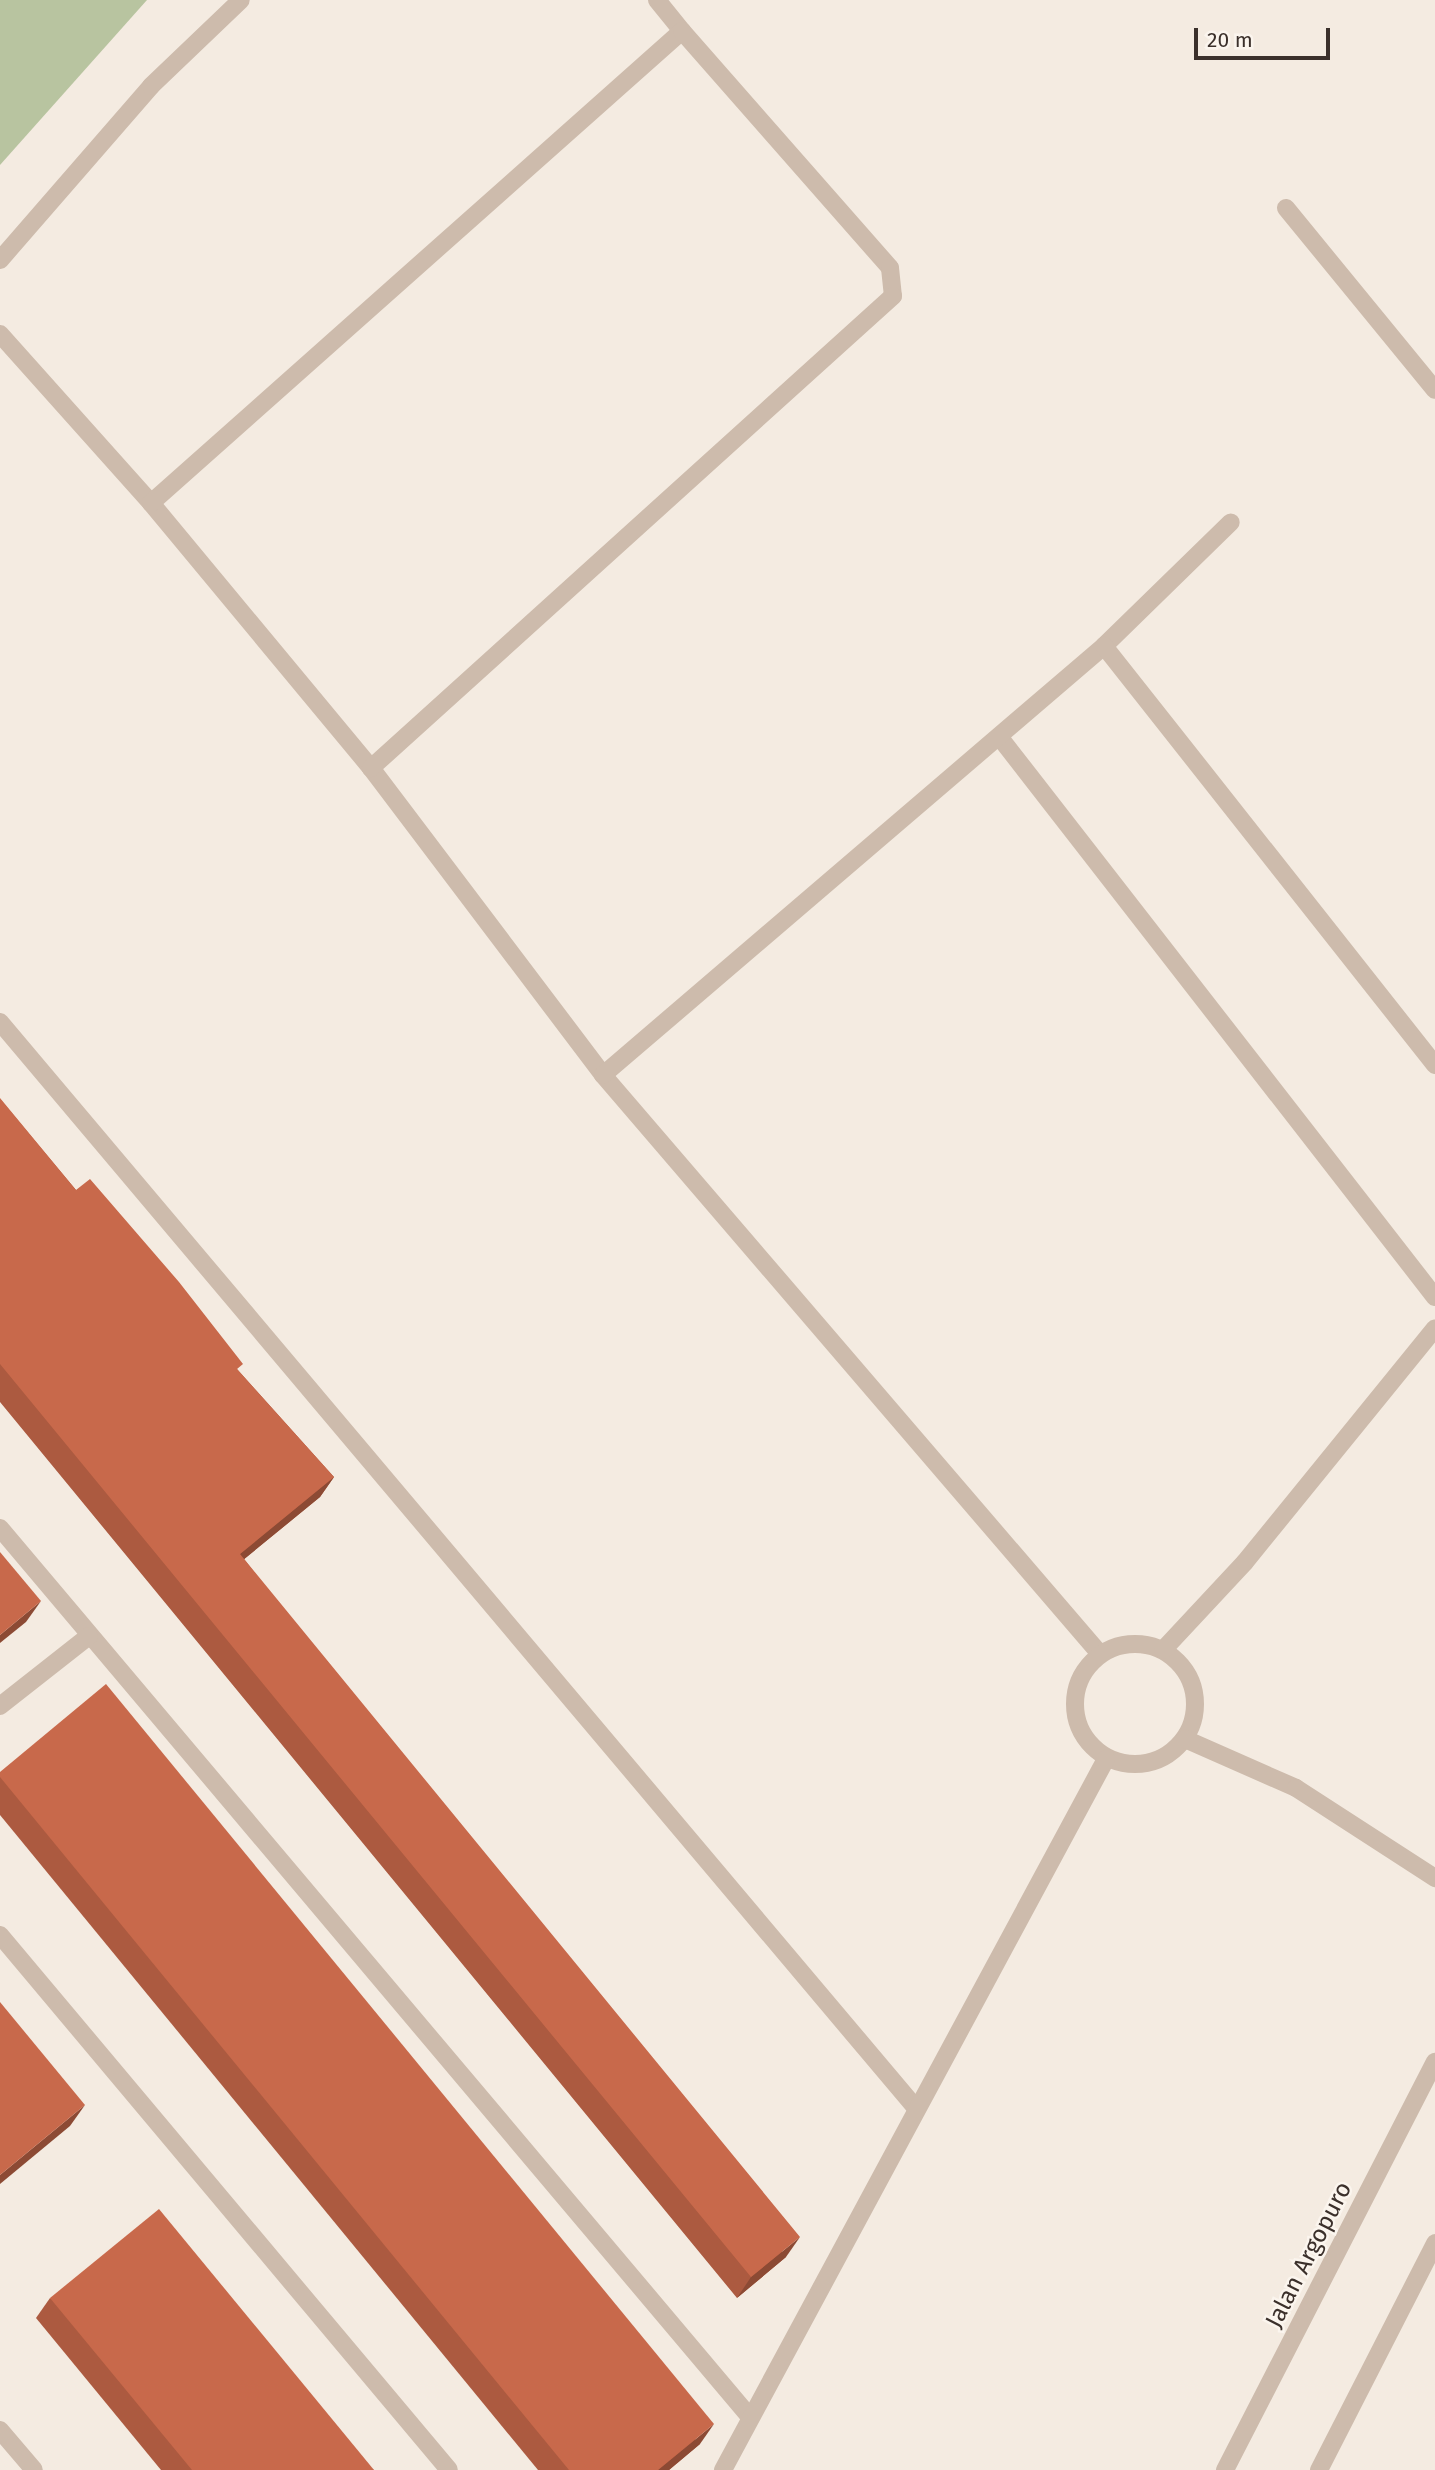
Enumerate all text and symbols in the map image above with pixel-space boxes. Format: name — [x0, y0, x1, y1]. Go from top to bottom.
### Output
scale bar — [1197, 14, 1334, 58]
text: 20 m — [1207, 27, 1253, 53]
street label: Jalan Argopuro — [1260, 2177, 1358, 2333]

